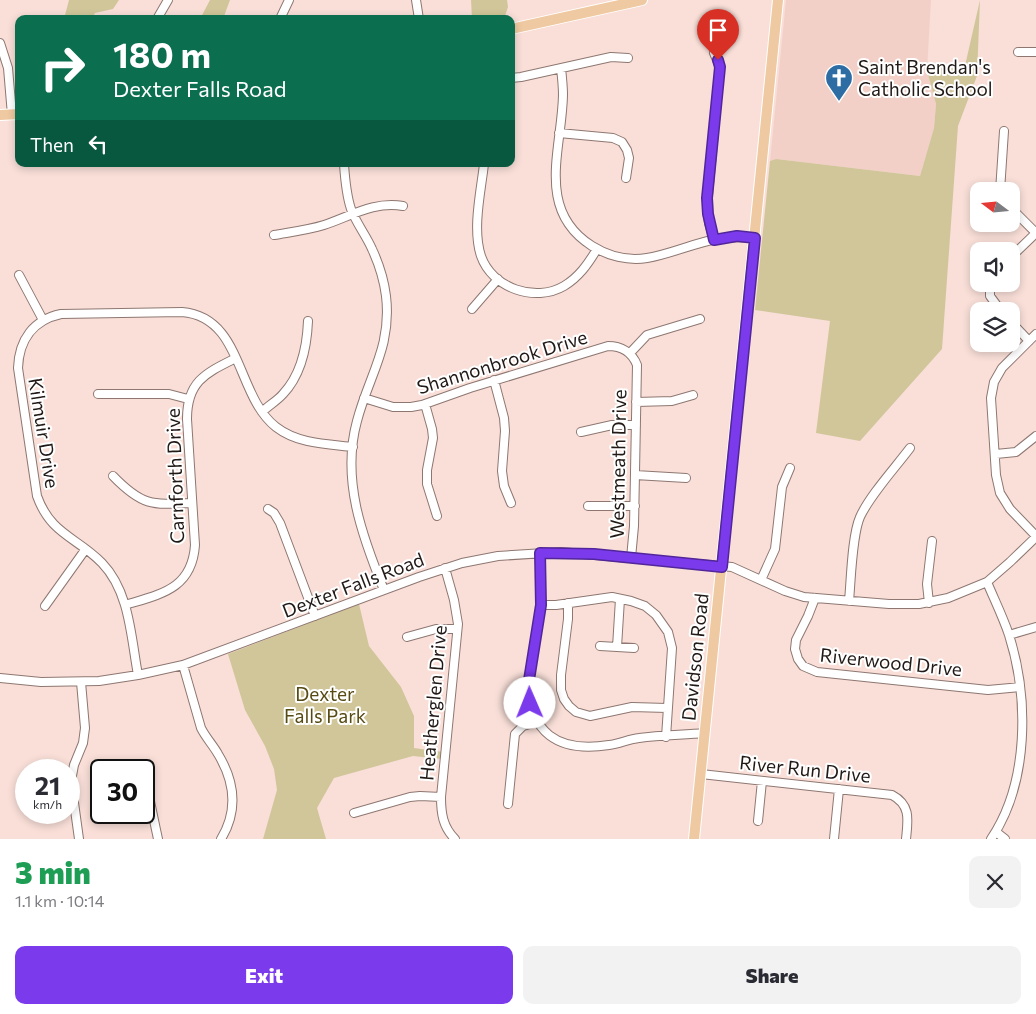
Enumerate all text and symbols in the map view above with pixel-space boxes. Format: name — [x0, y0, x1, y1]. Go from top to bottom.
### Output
pin — [697, 9, 739, 60]
icon: arrive — [704, 16, 732, 44]
text: 180 m — [113, 32, 211, 75]
icon: right — [30, 35, 95, 100]
place label: Saint Brendan's Catholic School — [858, 55, 993, 100]
church icon: Saint Brendan's Catholic School — [824, 63, 854, 102]
text: Dexter Falls Road — [113, 75, 286, 102]
icon: left — [84, 130, 112, 158]
text: Then — [30, 133, 74, 156]
north arrow — [970, 182, 1020, 232]
map controls — [970, 182, 1020, 352]
button: sound — [970, 242, 1020, 292]
button: layers — [970, 302, 1020, 352]
street label: Shannonbrook Drive — [414, 325, 590, 398]
street label: Kilmuir Drive — [24, 376, 65, 490]
street label: Westmeath Drive — [605, 389, 630, 539]
street label: Carnforth Drive — [161, 408, 188, 544]
street label: Dexter Falls Road — [279, 547, 427, 622]
street label: Davidson Road — [676, 592, 713, 722]
street label: Heatherglen Drive — [414, 624, 451, 782]
street label: Riverwood Drive — [819, 643, 963, 680]
position arrow — [503, 676, 555, 728]
park label: Dexter Falls Park — [284, 682, 366, 727]
street label: River Run Drive — [738, 750, 872, 787]
speed limit sign: 30 — [90, 759, 155, 824]
text: 21 — [35, 770, 60, 800]
text: km/h — [33, 797, 62, 811]
text: 3 min — [15, 853, 91, 890]
button: close — [969, 856, 1021, 908]
text: 1.1 km · 10:14 — [15, 891, 104, 910]
button: Exit — [15, 946, 513, 1004]
button: Share — [523, 946, 1021, 1004]

